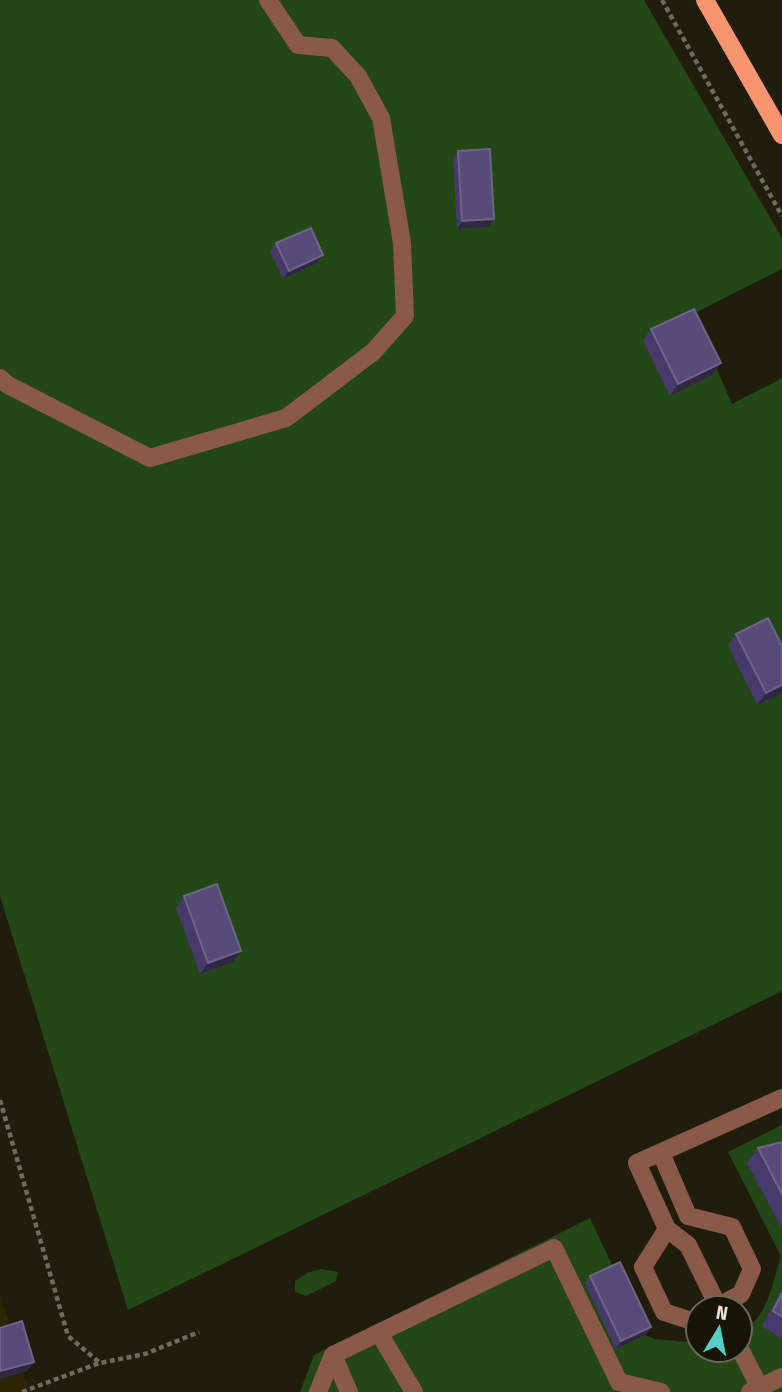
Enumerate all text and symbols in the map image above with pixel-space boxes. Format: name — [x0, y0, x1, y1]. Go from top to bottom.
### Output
north arrow — [684, 1294, 754, 1364]
text: N — [714, 1300, 729, 1325]

